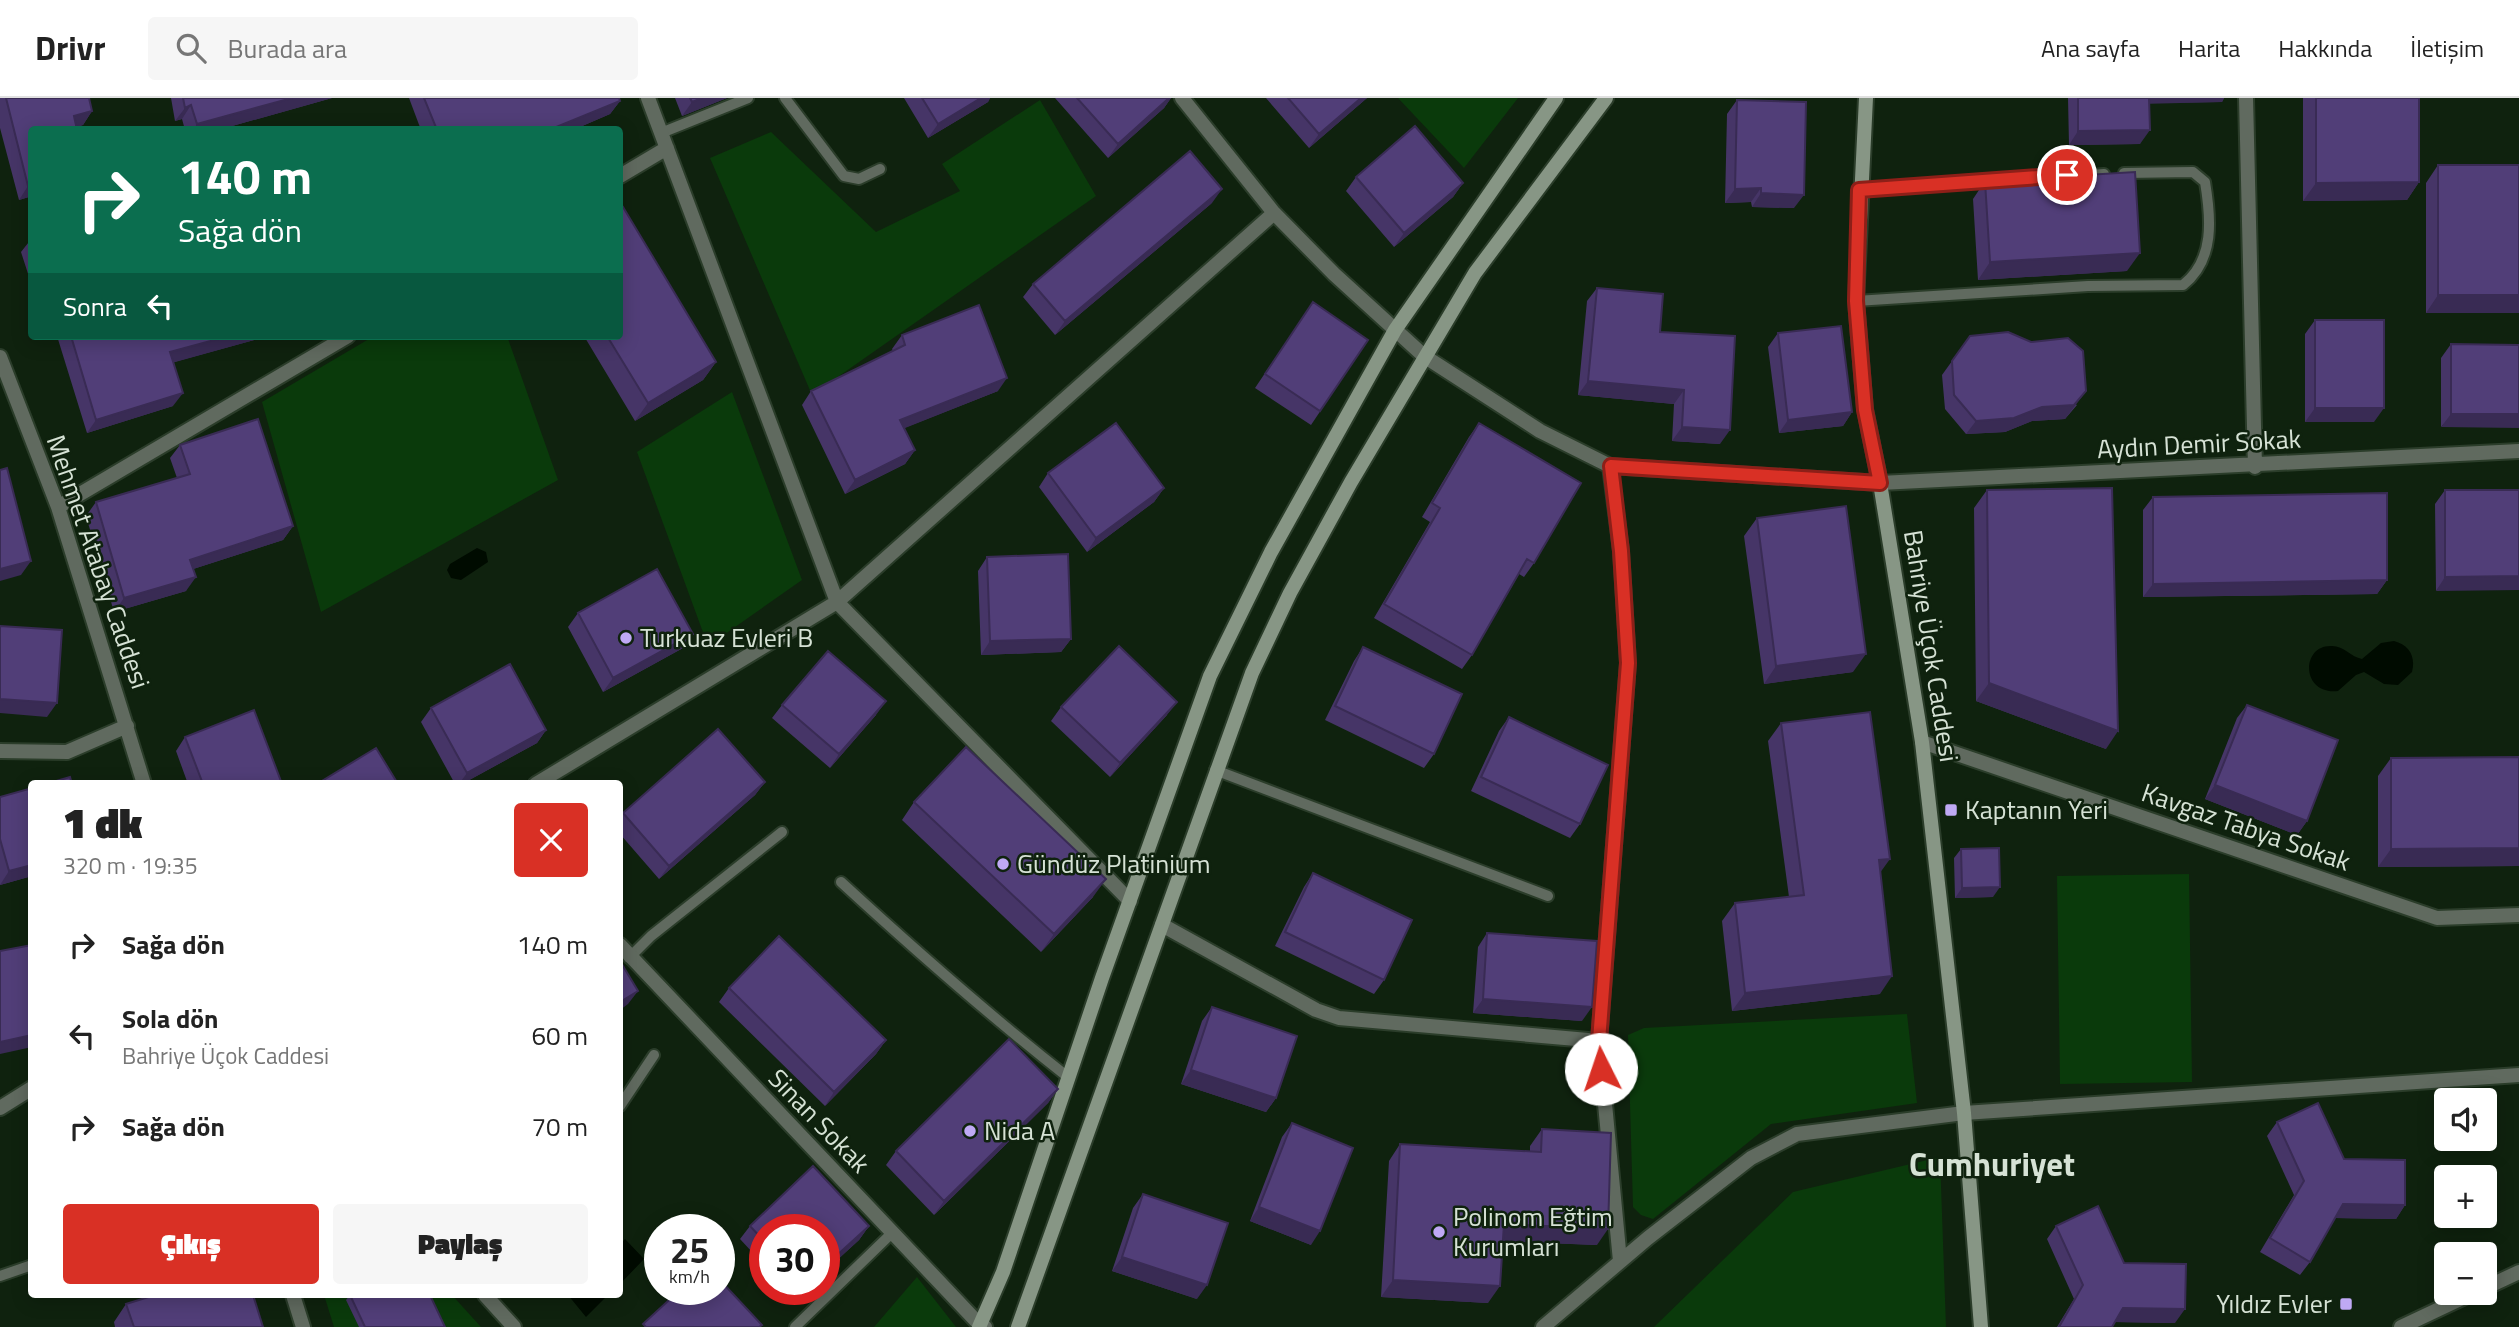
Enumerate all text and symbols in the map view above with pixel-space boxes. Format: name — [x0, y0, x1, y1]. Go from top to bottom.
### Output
search box — [148, 17, 638, 80]
text: Drivr — [35, 23, 106, 73]
icon: search — [172, 29, 210, 67]
text: Burada ara — [228, 29, 347, 68]
text: Ana sayfa — [2041, 30, 2140, 66]
text: Harita — [2178, 30, 2240, 66]
text: Hakkında — [2278, 30, 2372, 66]
text: İletişim — [2410, 30, 2484, 66]
text: 140 m — [178, 138, 312, 213]
pin — [2037, 145, 2097, 205]
icon: right — [63, 154, 154, 245]
icon: arrive — [2048, 156, 2086, 194]
text: Sağa dön — [178, 206, 302, 254]
text: Sonra — [63, 287, 127, 326]
icon: left — [141, 287, 179, 325]
street label: Aydın Demir Sokak — [2096, 419, 2302, 468]
street label: Mehmet Atabay Caddesi — [37, 430, 160, 694]
street label: Bahriye Üçok Caddesi — [1894, 527, 1969, 765]
place label: Turkuaz Evleri B — [640, 618, 813, 657]
marker: Turkuaz Evleri B — [618, 630, 634, 646]
street label: Kavgaz Tabya Sokak — [2137, 773, 2356, 881]
text: 1 dk — [63, 790, 142, 854]
place label: Kaptanın Yeri — [1965, 790, 2108, 829]
marker: Kaptanın Yeri — [1943, 802, 1959, 818]
button: close — [514, 803, 588, 877]
place label: Gündüz Platinium — [1017, 844, 1210, 883]
text: 320 m · 19:35 — [63, 848, 198, 883]
marker: Gündüz Platinium — [995, 856, 1011, 872]
text: Sağa dön — [122, 925, 225, 964]
text: 140 m — [517, 925, 588, 964]
icon: right — [63, 926, 101, 964]
text: Sola dön — [122, 999, 219, 1038]
text: 60 m — [531, 1016, 588, 1055]
icon: left — [63, 1017, 101, 1055]
position arrow — [1564, 1032, 1638, 1106]
text: Bahriye Üçok Caddesi — [122, 1038, 329, 1073]
street label: Sinan Sokak — [759, 1060, 879, 1182]
map controls — [2434, 1088, 2497, 1305]
button: sound — [2434, 1088, 2497, 1151]
text: Sağa dön — [122, 1107, 225, 1146]
text: 70 m — [531, 1107, 588, 1146]
icon: right — [63, 1108, 101, 1146]
place label: Nida A — [984, 1111, 1055, 1150]
marker: Nida A — [962, 1123, 978, 1139]
district label: Cumhuriyet — [1909, 1139, 2075, 1189]
button: + — [2434, 1165, 2497, 1228]
place label: Polinom Eğtim Kurumları — [1453, 1197, 1613, 1266]
button: Çıkış — [63, 1204, 319, 1284]
button: Paylaş — [333, 1204, 588, 1284]
speed limit sign: 30 — [749, 1214, 840, 1305]
text: 25 — [670, 1223, 709, 1277]
marker: Polinom Eğtim Kurumları — [1431, 1224, 1447, 1240]
button: − — [2434, 1242, 2497, 1305]
text: km/h — [669, 1263, 710, 1290]
place label: Yıldız Evler — [2216, 1284, 2332, 1323]
marker: Yıldız Evler — [2338, 1296, 2354, 1312]

